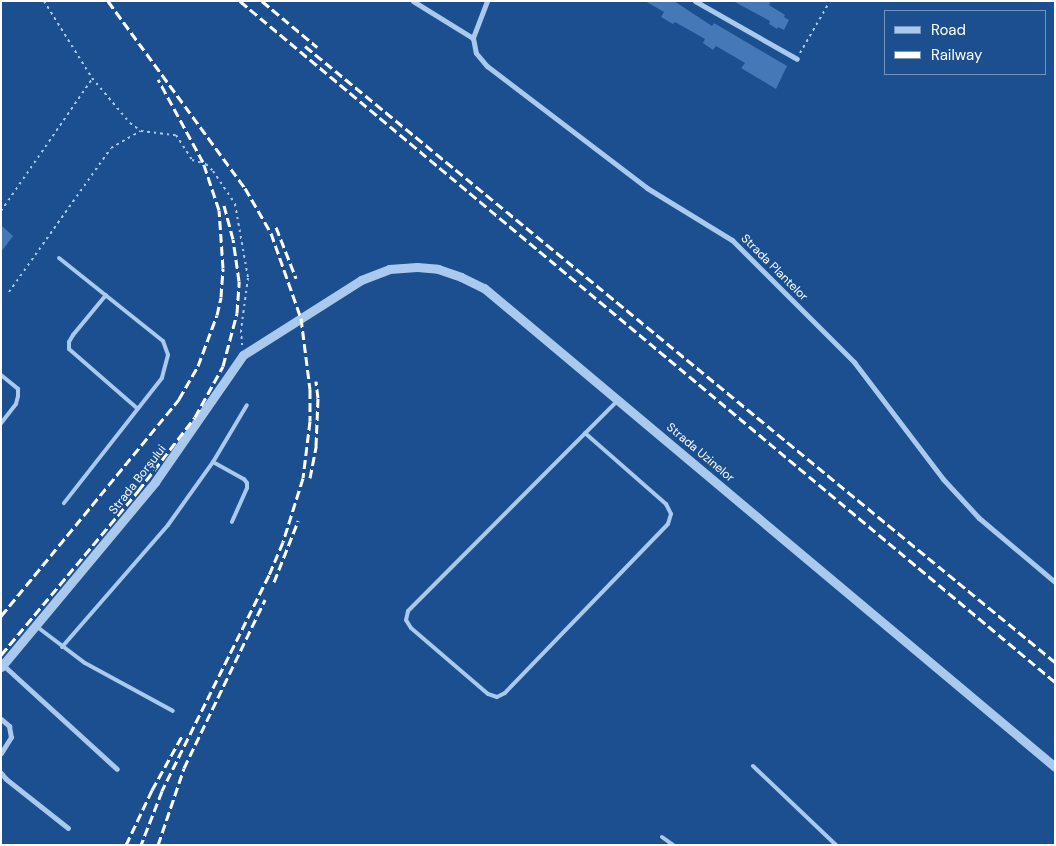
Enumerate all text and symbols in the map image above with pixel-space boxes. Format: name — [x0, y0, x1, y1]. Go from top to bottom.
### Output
legend — [884, 10, 1046, 75]
text: Road — [931, 20, 966, 40]
text: Railway — [931, 45, 982, 65]
street label: Strada Plantelor — [738, 232, 810, 304]
street label: Strada Uzinelor — [663, 420, 737, 486]
street label: Strada Borșului — [106, 442, 170, 518]

